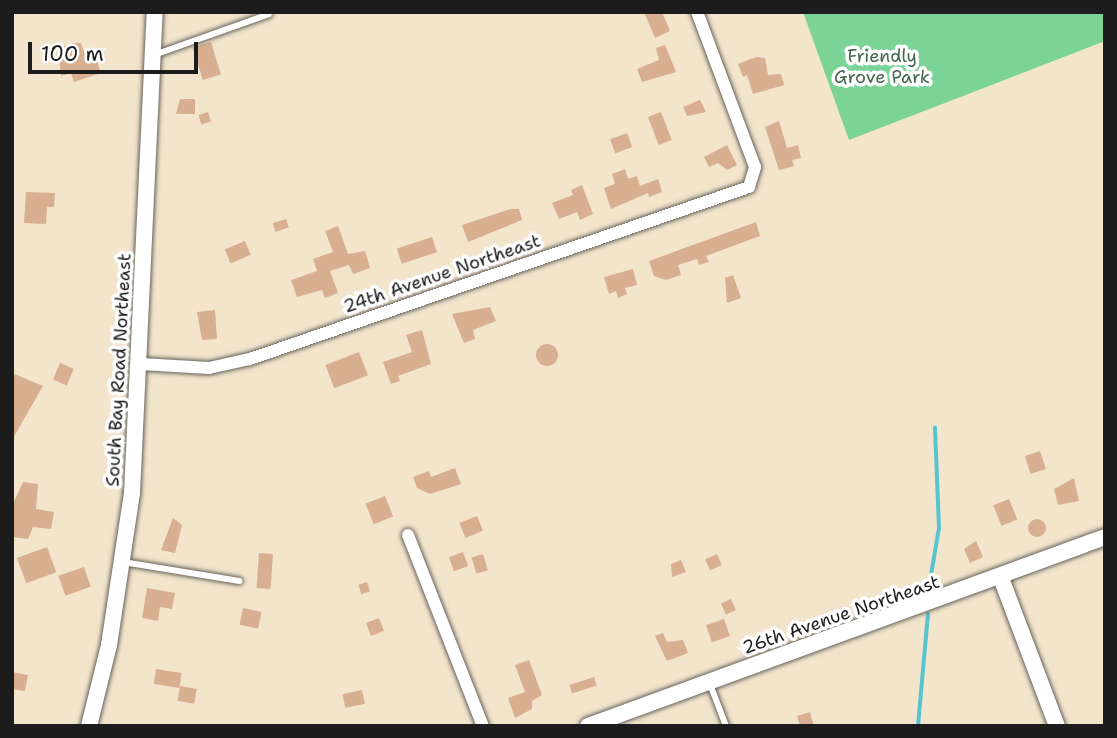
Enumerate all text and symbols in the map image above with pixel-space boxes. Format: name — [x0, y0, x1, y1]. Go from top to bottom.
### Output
scale bar — [32, 28, 201, 72]
text: 100 m — [41, 40, 104, 68]
park label: Friendly Grove Park — [834, 46, 930, 88]
street label: 24th Avenue Northeast — [341, 230, 543, 318]
street label: South Bay Road Northeast — [102, 253, 136, 487]
street label: 26th Avenue Northeast — [740, 571, 942, 659]

